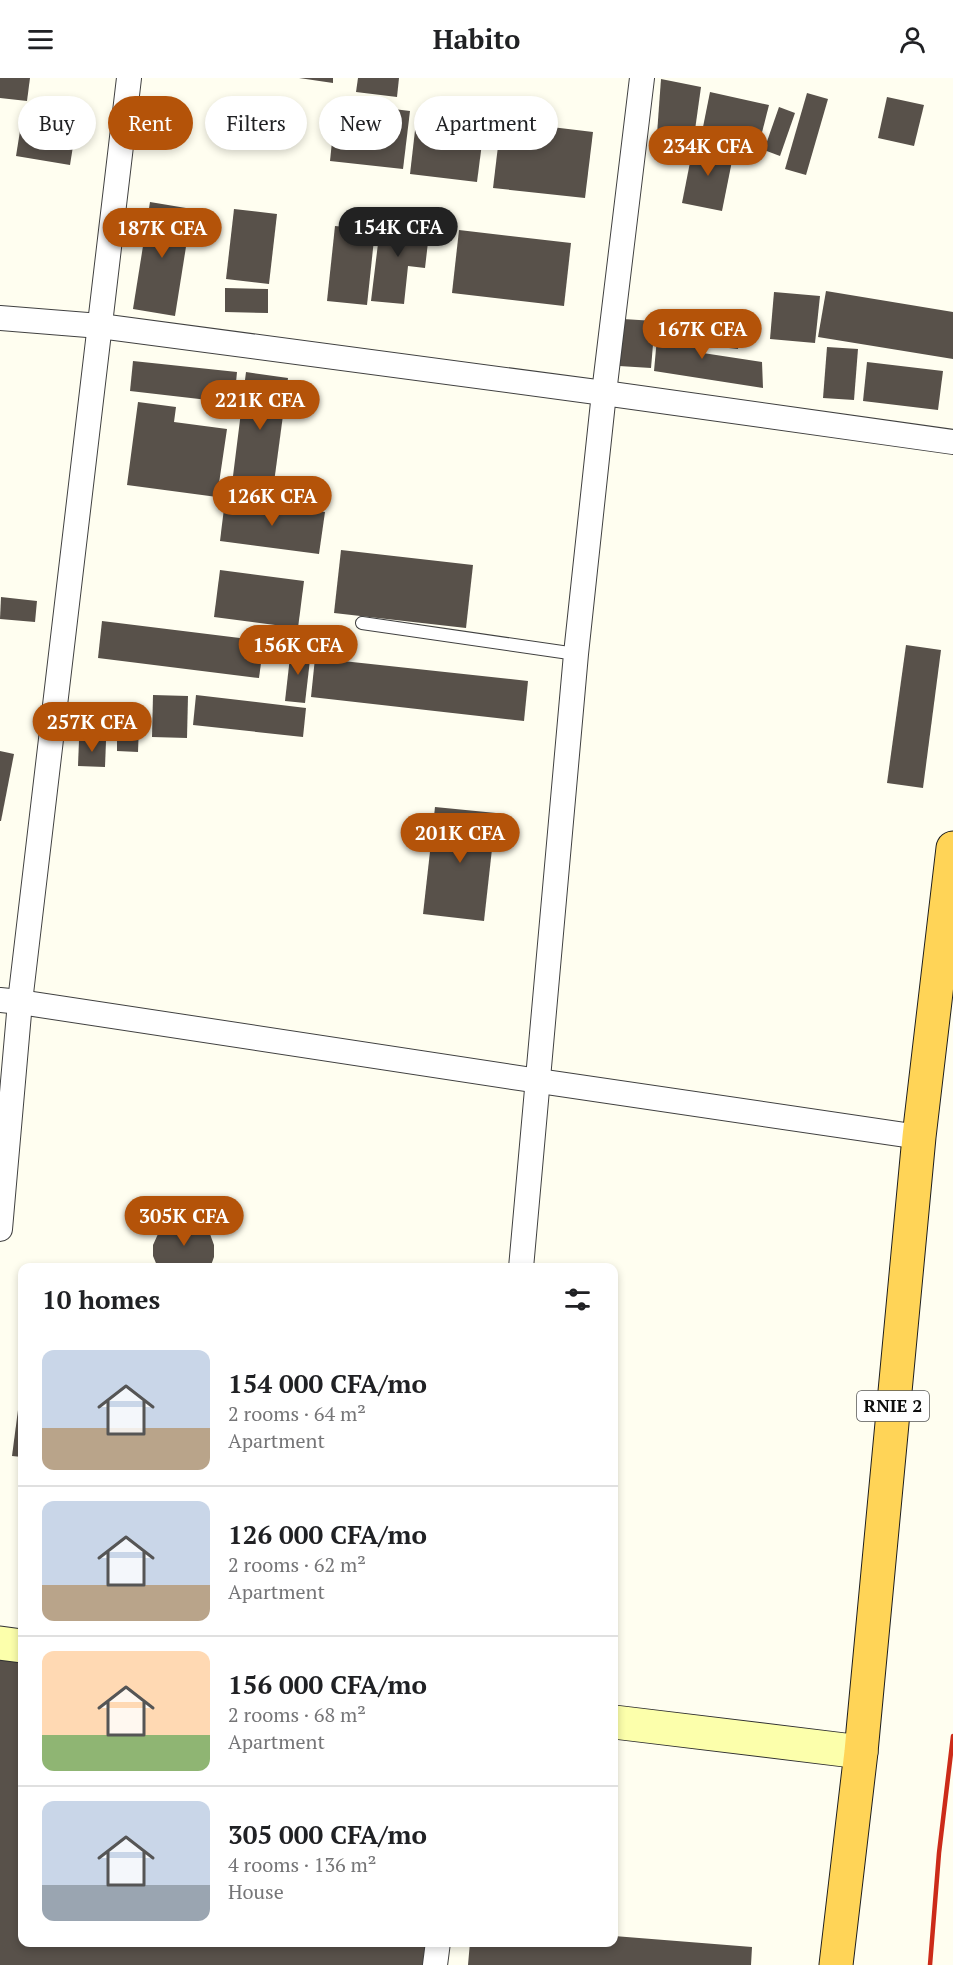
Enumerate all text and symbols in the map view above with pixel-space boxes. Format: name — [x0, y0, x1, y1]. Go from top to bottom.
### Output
text: Habito — [433, 21, 520, 57]
icon: menu — [24, 23, 57, 56]
icon: person — [896, 23, 929, 56]
chip: Buy — [18, 96, 96, 150]
chip: Rent — [108, 96, 193, 150]
chip: Filters — [205, 96, 307, 150]
chip: New — [319, 96, 402, 150]
chip: Apartment — [414, 96, 558, 150]
pin: 234K CFA — [646, 126, 770, 177]
text: 234K CFA — [663, 132, 753, 159]
pin: 154K CFA — [336, 207, 460, 258]
pin: 187K CFA — [100, 208, 224, 259]
text: 154K CFA — [353, 213, 443, 240]
text: 187K CFA — [117, 214, 207, 241]
pin: 167K CFA — [640, 309, 764, 360]
text: 167K CFA — [657, 315, 747, 342]
pin: 221K CFA — [198, 380, 322, 431]
text: 221K CFA — [215, 386, 305, 413]
pin: 126K CFA — [210, 476, 334, 527]
text: 126K CFA — [227, 482, 317, 509]
pin: 156K CFA — [236, 625, 360, 676]
text: 156K CFA — [253, 631, 343, 658]
pin: 257K CFA — [30, 702, 154, 753]
text: 257K CFA — [47, 708, 137, 735]
pin: 201K CFA — [398, 813, 522, 864]
text: 201K CFA — [415, 819, 505, 846]
pin: 305K CFA — [122, 1196, 246, 1247]
text: 305K CFA — [139, 1202, 229, 1229]
text: 10 homes — [42, 1282, 160, 1316]
icon: filters — [561, 1283, 594, 1316]
text: 154 000 CFA/mo — [228, 1366, 427, 1400]
icon: home — [90, 1374, 162, 1446]
road number: RNIE 2 — [857, 1391, 929, 1421]
text: 2 rooms · 64 m² — [228, 1400, 366, 1427]
text: Apartment — [228, 1427, 325, 1454]
text: 126 000 CFA/mo — [228, 1517, 427, 1551]
icon: home — [90, 1525, 162, 1597]
text: 2 rooms · 62 m² — [228, 1551, 366, 1578]
text: Apartment — [228, 1578, 325, 1605]
text: 156 000 CFA/mo — [228, 1667, 427, 1701]
icon: home — [90, 1675, 162, 1747]
text: 2 rooms · 68 m² — [228, 1701, 366, 1728]
text: Apartment — [228, 1728, 325, 1755]
text: 305 000 CFA/mo — [228, 1817, 427, 1851]
icon: home — [90, 1825, 162, 1897]
text: 4 rooms · 136 m² — [228, 1851, 376, 1878]
text: House — [228, 1878, 284, 1905]

